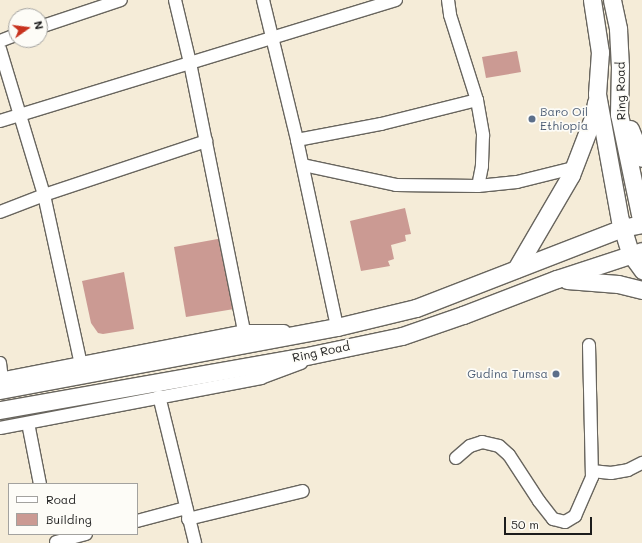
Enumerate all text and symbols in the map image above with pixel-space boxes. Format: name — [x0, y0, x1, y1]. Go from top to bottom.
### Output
north arrow — [8, 8, 48, 48]
text: N — [31, 19, 47, 31]
street label: Ring Road — [613, 62, 629, 120]
place label: Baro Oil Ethiopia — [540, 105, 588, 133]
marker: Baro Oil Ethiopia — [527, 114, 537, 124]
street label: Ring Road — [291, 339, 351, 365]
place label: Gudina Tumsa — [467, 367, 548, 381]
marker: Gudina Tumsa — [551, 369, 561, 379]
legend — [8, 483, 138, 535]
text: Road — [46, 491, 76, 507]
scale bar — [506, 509, 594, 535]
text: Building — [46, 511, 92, 527]
text: 50 m — [511, 516, 539, 532]

